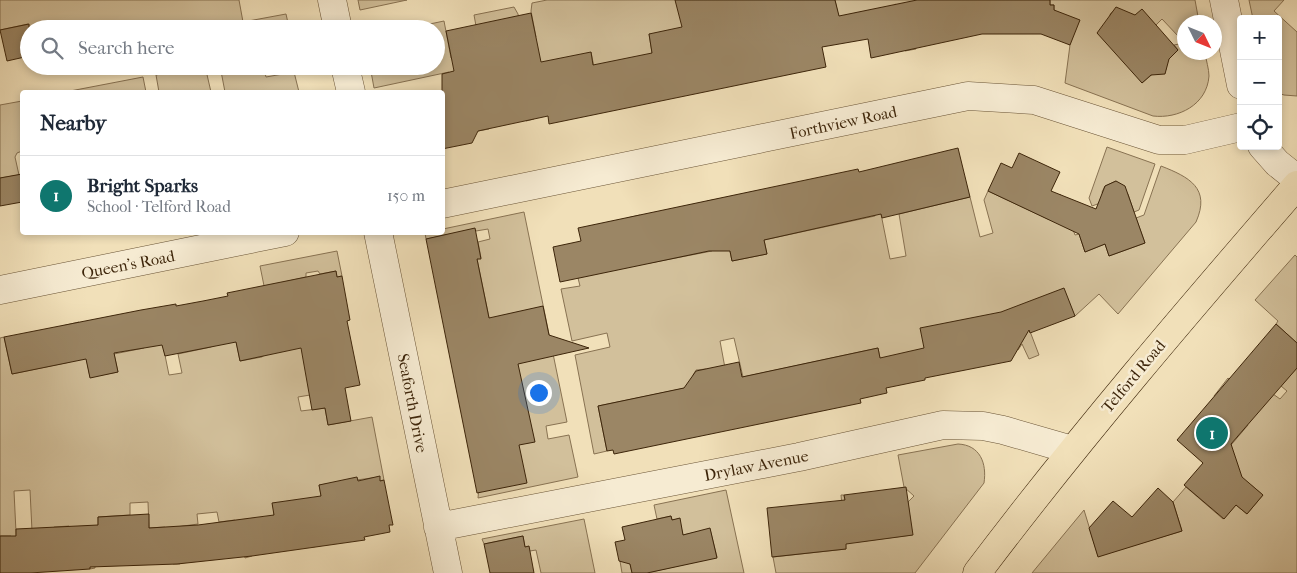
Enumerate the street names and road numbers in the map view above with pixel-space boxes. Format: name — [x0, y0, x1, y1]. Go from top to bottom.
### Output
street label: Forthview Road — [788, 102, 899, 143]
street label: Queen's Road — [80, 246, 177, 283]
street label: Telford Road — [1097, 336, 1169, 417]
street label: Seaforth Drive — [394, 352, 431, 454]
street label: Drylaw Avenue — [702, 446, 810, 485]

